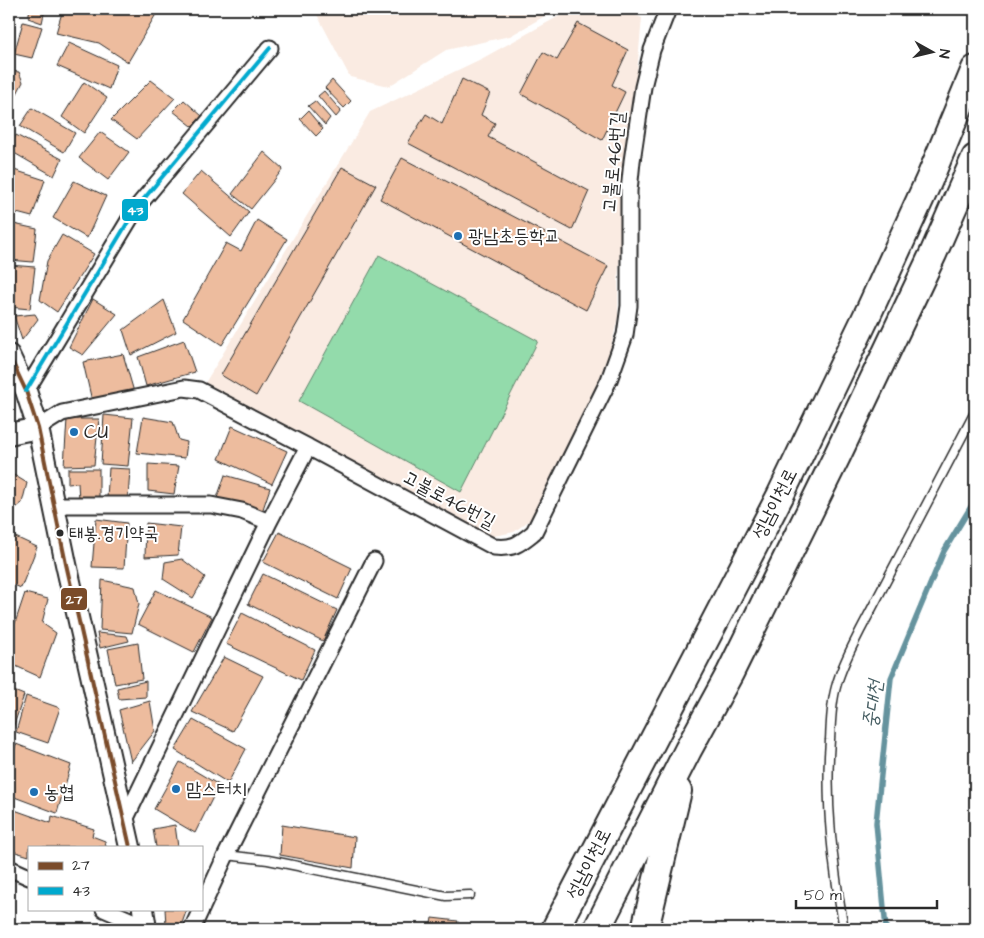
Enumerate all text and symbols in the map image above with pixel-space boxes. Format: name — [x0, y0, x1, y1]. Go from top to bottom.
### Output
north arrow — [906, 28, 956, 78]
text: N — [933, 48, 954, 60]
street label: 고불로46번길 — [596, 110, 632, 214]
line badge: 43 — [121, 198, 149, 222]
text: 43 — [127, 201, 144, 221]
place label: 광남초등학교 — [468, 223, 560, 250]
marker: 광남초등학교 — [452, 230, 464, 242]
place label: CU — [84, 419, 108, 446]
marker: CU — [68, 426, 80, 438]
street label: 고불로46번길 — [398, 464, 500, 536]
street label: 성남이천로 — [746, 464, 804, 544]
place label: 태봉.경기약국 — [69, 521, 158, 546]
marker: 태봉.경기약국 — [55, 528, 65, 538]
line badge: 27 — [60, 587, 88, 611]
text: 27 — [65, 590, 83, 610]
water label: 중대천 — [856, 676, 890, 730]
place label: 맘스터치 — [186, 776, 247, 803]
place label: 농협 — [44, 779, 75, 806]
marker: 맘스터치 — [170, 783, 182, 795]
marker: 농협 — [28, 786, 40, 798]
street label: 성남이천로 — [560, 824, 618, 904]
legend — [28, 846, 202, 910]
text: 27 — [72, 855, 90, 876]
scale bar — [796, 878, 938, 910]
text: 43 — [72, 881, 90, 902]
text: 50 m — [804, 885, 842, 906]

